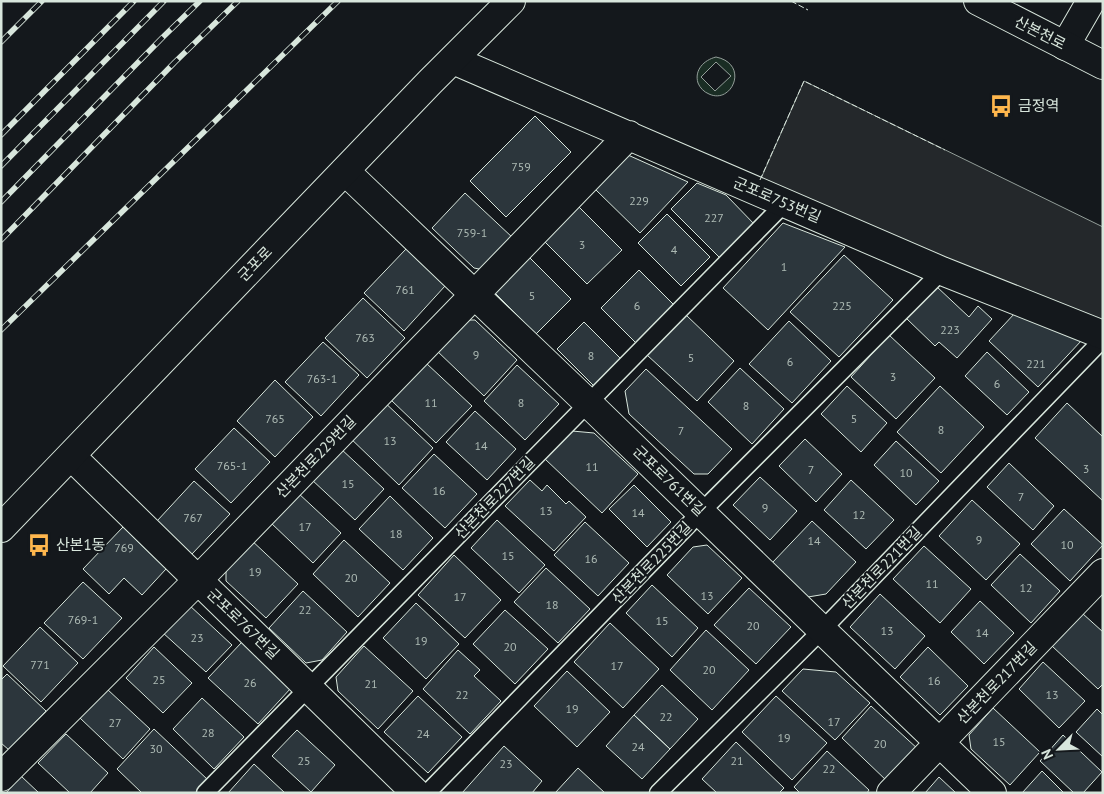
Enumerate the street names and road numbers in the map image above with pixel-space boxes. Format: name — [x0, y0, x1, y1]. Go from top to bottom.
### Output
street label: 산본천로 — [1011, 12, 1069, 54]
street label: 군포로753번길 — [730, 173, 824, 227]
street label: 군포로 — [233, 242, 276, 285]
street label: 산본천로229번길 — [272, 411, 360, 502]
street label: 군포로761번길 — [629, 441, 710, 520]
street label: 산본천로227번길 — [451, 452, 539, 543]
street label: 산본천로225번길 — [608, 517, 696, 608]
street label: 산본천로221번길 — [838, 522, 926, 613]
street label: 군포로767번길 — [203, 584, 284, 663]
street label: 산본천로217번길 — [953, 637, 1041, 728]

